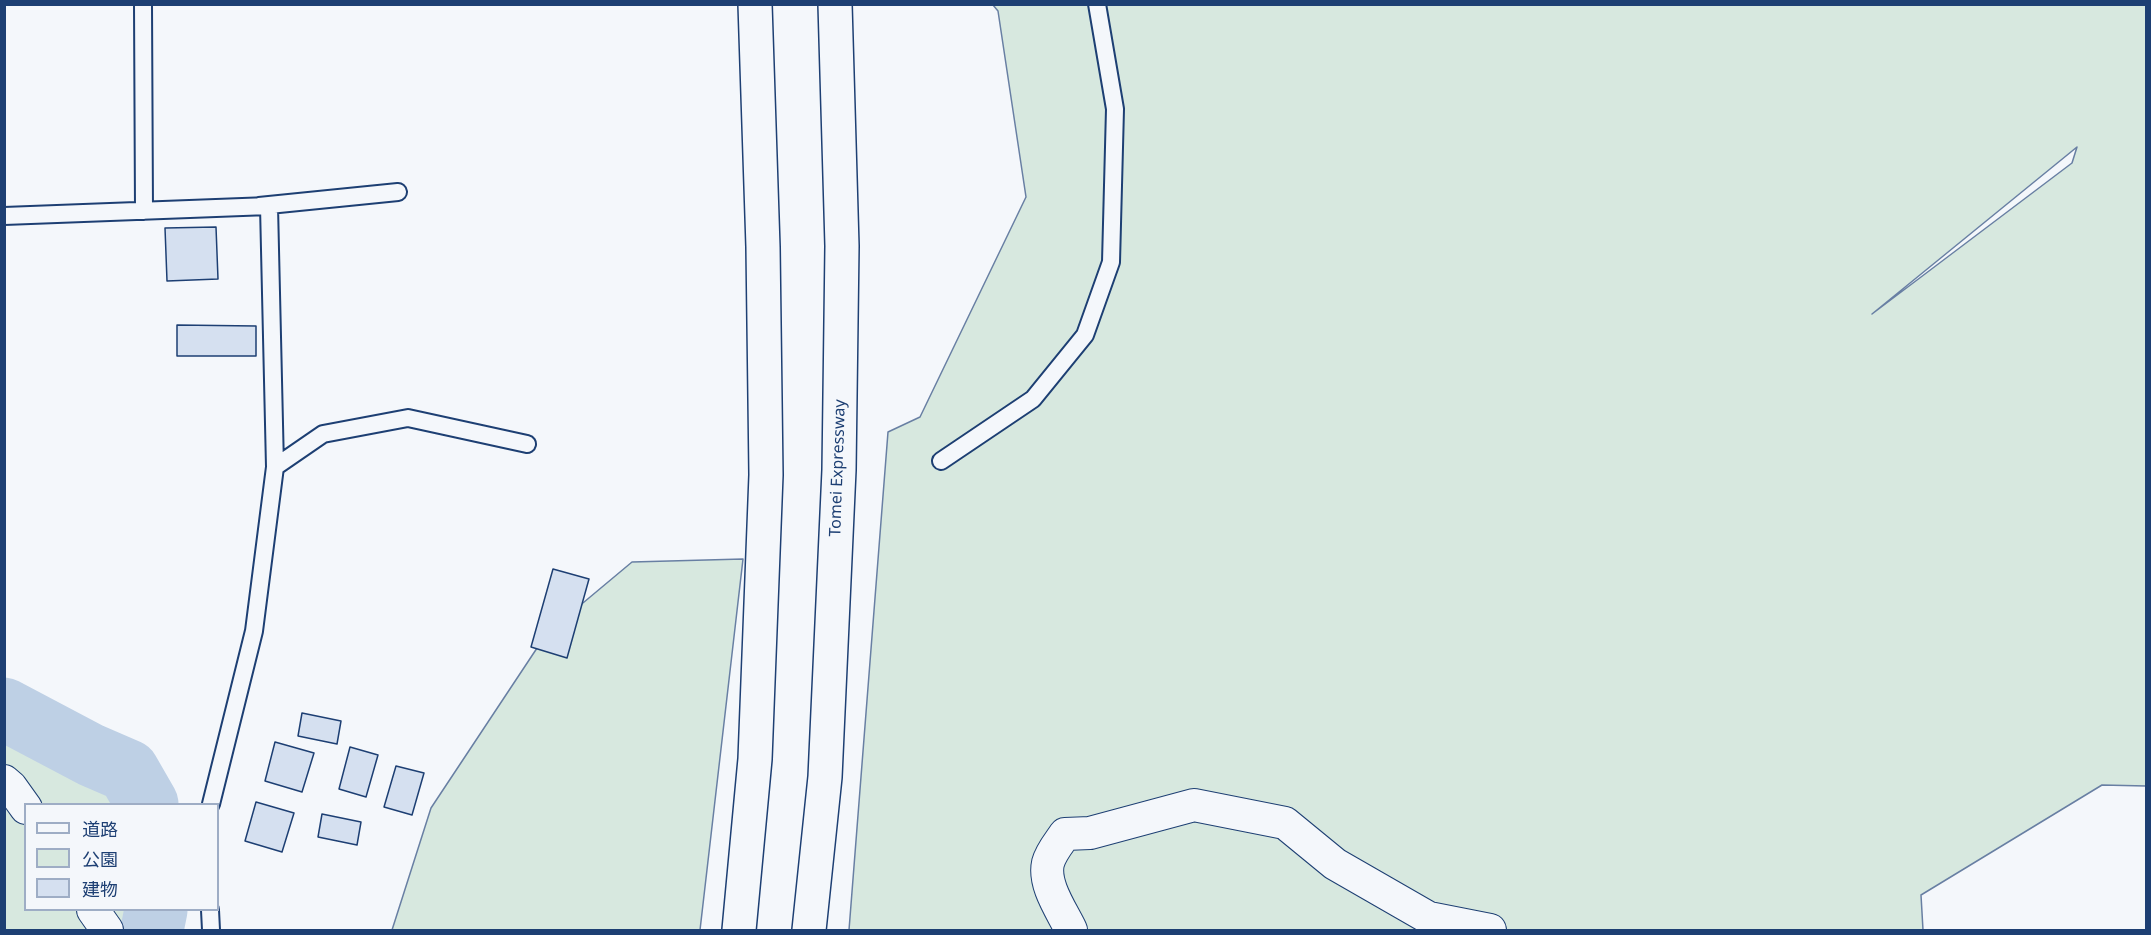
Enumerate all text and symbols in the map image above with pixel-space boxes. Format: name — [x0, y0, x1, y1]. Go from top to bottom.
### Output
street label: Tomei Expressway — [826, 399, 850, 537]
legend — [24, 803, 219, 911]
text: 道路 — [82, 817, 118, 841]
text: 公園 — [82, 847, 118, 871]
text: 建物 — [82, 877, 118, 901]

